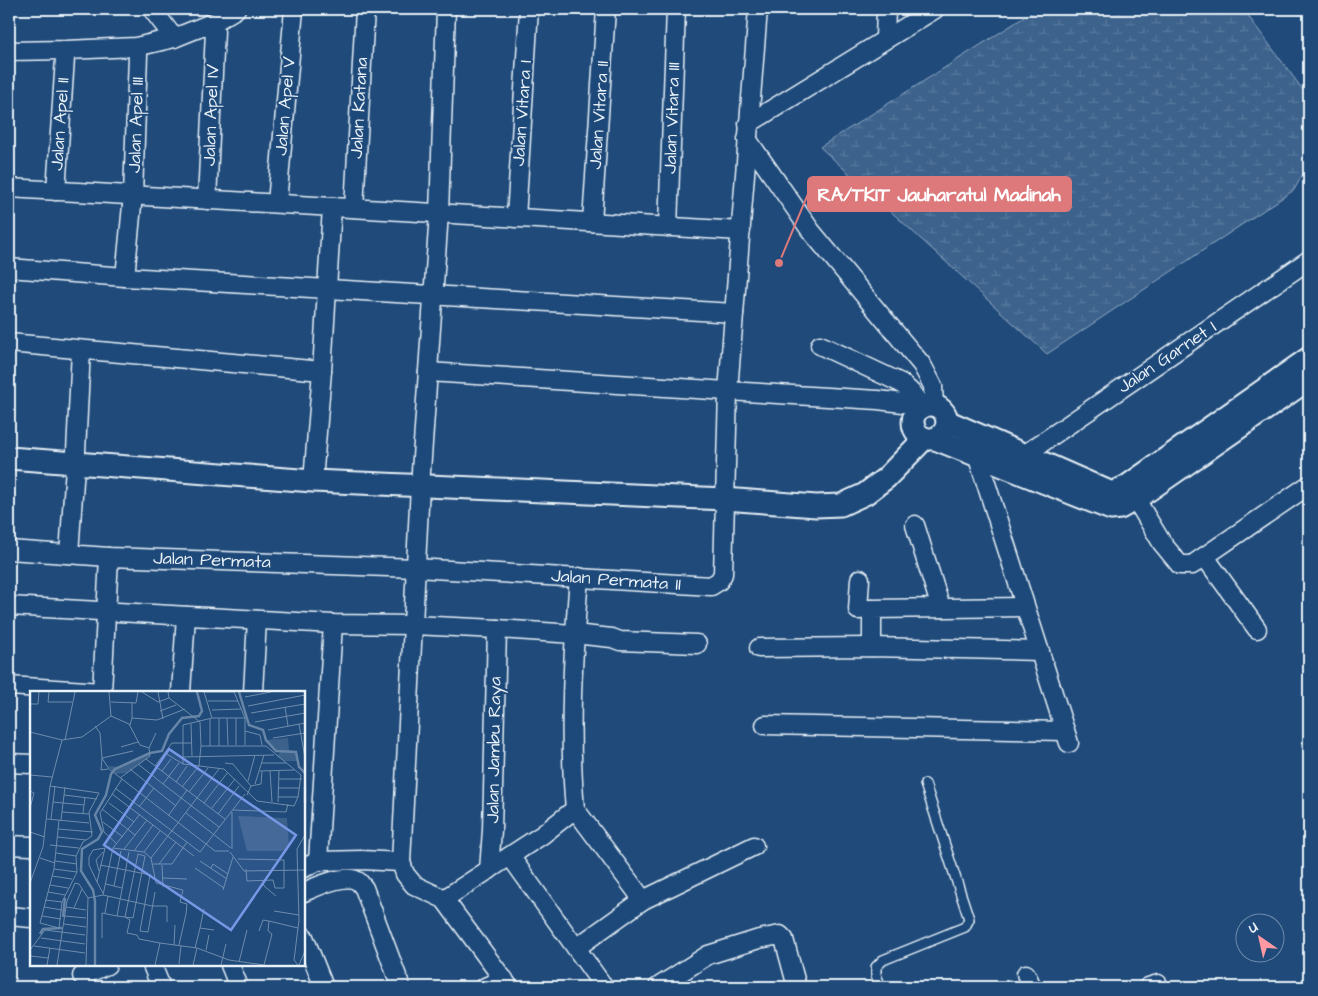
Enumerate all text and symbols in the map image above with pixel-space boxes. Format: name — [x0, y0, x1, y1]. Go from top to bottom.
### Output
street label: Jalan Apel V — [268, 55, 302, 157]
street label: Jalan Katana — [344, 57, 374, 159]
street label: Jalan Vitara I — [506, 59, 538, 167]
street label: Jalan Vitara II — [583, 60, 615, 170]
street label: Jalan Vitara III — [658, 62, 686, 174]
street label: Jalan Apel IV — [197, 63, 225, 167]
street label: Jalan Apel II — [44, 76, 76, 172]
street label: Jalan Apel III — [122, 76, 150, 174]
callout: RA/TKIT Jauharatul Madinah — [808, 177, 1071, 211]
text: RA/TKIT Jauharatul Madinah — [817, 182, 1061, 209]
street label: Jalan Garnet I — [1113, 315, 1221, 399]
street label: Jalan Permata — [153, 545, 271, 575]
street label: Jalan Permata II — [550, 563, 682, 597]
street label: Jalan Jambu Raya — [480, 676, 509, 824]
inset map — [30, 691, 305, 966]
north arrow — [1236, 914, 1286, 964]
text: U — [1244, 917, 1262, 939]

